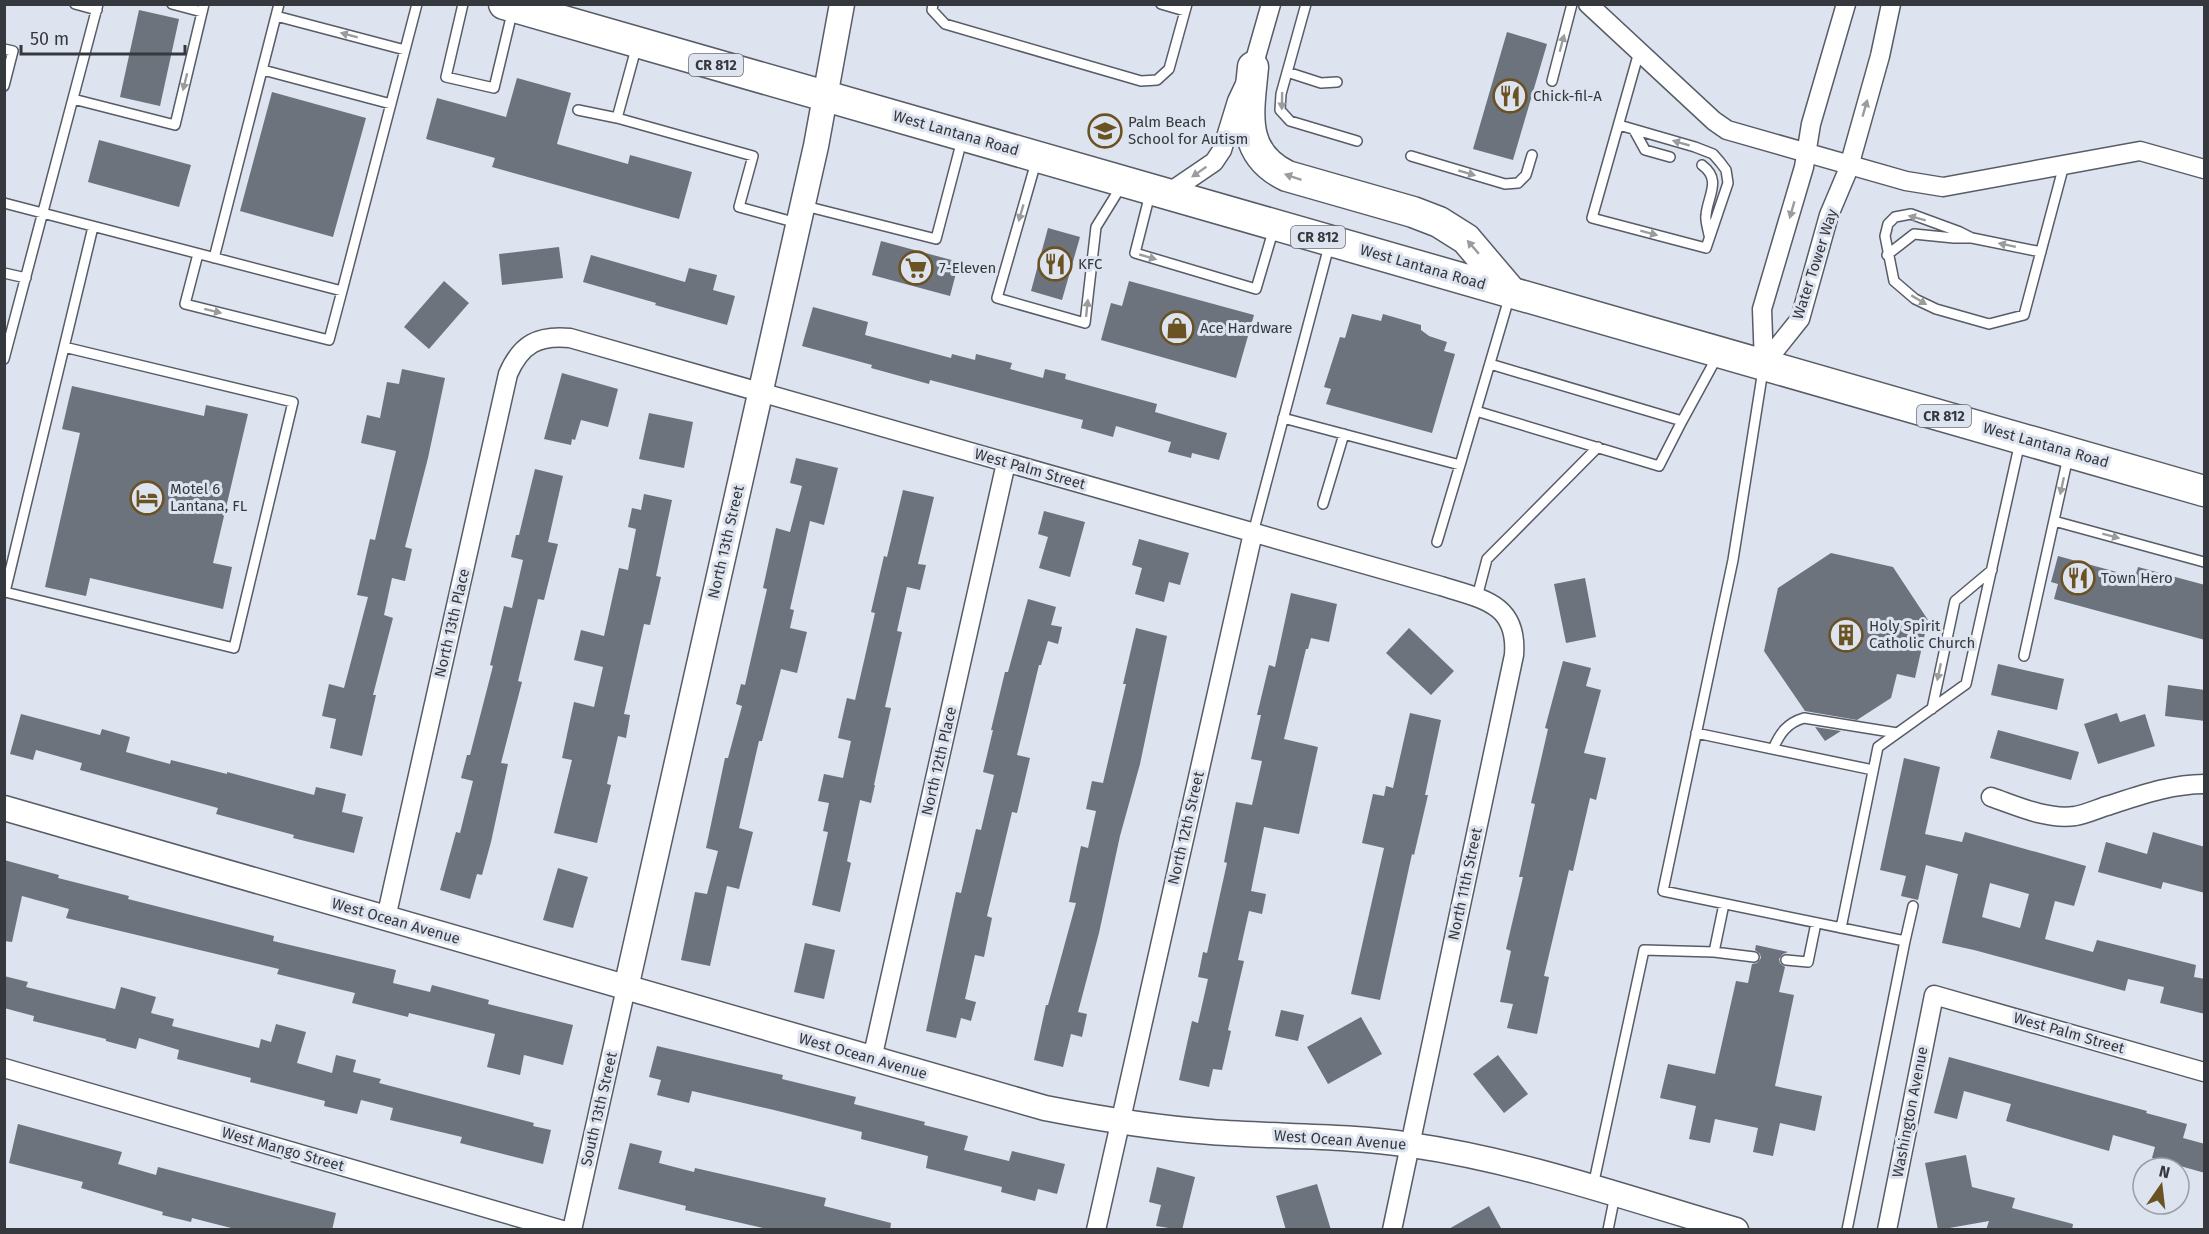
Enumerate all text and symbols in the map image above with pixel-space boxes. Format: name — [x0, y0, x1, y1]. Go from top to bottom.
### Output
scale bar — [21, 18, 184, 56]
text: 50 m — [30, 28, 69, 50]
one-way arrow — [340, 30, 358, 39]
one-way arrow — [1557, 33, 1567, 52]
road number: CR 812 — [689, 54, 743, 76]
one-way arrow — [180, 73, 190, 91]
restaurant icon: Chick-fil-A — [1492, 78, 1528, 114]
place label: Chick-fil-A — [1533, 87, 1602, 105]
one-way arrow — [1277, 92, 1287, 111]
one-way arrow — [1861, 99, 1871, 118]
street label: West Lantana Road — [891, 106, 1021, 160]
school or university icon: Palm Beach School for Autism — [1087, 113, 1123, 149]
place label: Palm Beach School for Autism — [1128, 113, 1248, 148]
one-way arrow — [1672, 138, 1690, 147]
one-way arrow — [1191, 166, 1207, 178]
one-way arrow — [1458, 169, 1476, 178]
one-way arrow — [1284, 172, 1302, 182]
one-way arrow — [1787, 202, 1796, 220]
one-way arrow — [1016, 204, 1025, 222]
street label: Water Tower Way — [1789, 206, 1841, 321]
one-way arrow — [1908, 212, 1926, 222]
road number: CR 812 — [1291, 226, 1345, 248]
one-way arrow — [1640, 229, 1658, 238]
street label: West Lantana Road — [1358, 240, 1488, 294]
one-way arrow — [1467, 240, 1480, 255]
one-way arrow — [1997, 240, 2016, 249]
restaurant icon: KFC — [1037, 246, 1073, 282]
supermarket icon: 7-Eleven — [898, 250, 934, 286]
one-way arrow — [1139, 253, 1157, 262]
place label: KFC — [1078, 255, 1103, 273]
place label: 7-Eleven — [939, 259, 996, 277]
one-way arrow — [1911, 295, 1928, 305]
one-way arrow — [1082, 298, 1092, 317]
one-way arrow — [204, 306, 222, 316]
shop icon: Ace Hardware — [1159, 310, 1195, 346]
place label: Ace Hardware — [1200, 319, 1293, 337]
road number: CR 812 — [1917, 405, 1971, 427]
street label: West Lantana Road — [1981, 418, 2111, 472]
street label: West Palm Street — [972, 445, 1088, 494]
one-way arrow — [2057, 477, 2066, 496]
hotel icon: Motel 6 Lantana, FL — [129, 480, 165, 516]
place label: Motel 6 Lantana, FL — [170, 480, 248, 515]
street label: North 13th Street — [704, 483, 748, 600]
one-way arrow — [2102, 532, 2120, 541]
restaurant icon: Town Hero — [2060, 560, 2096, 596]
street label: North 13th Place — [431, 567, 473, 679]
place label: Town Hero — [2101, 569, 2173, 587]
building icon: Holy Spirit Catholic Church — [1828, 617, 1864, 653]
place label: Holy Spirit Catholic Church — [1869, 617, 1975, 652]
one-way arrow — [1934, 663, 1944, 682]
street label: North 12th Place — [918, 705, 960, 817]
street label: North 12th Street — [1164, 769, 1208, 886]
street label: North 11th Street — [1444, 825, 1486, 942]
street label: West Ocean Avenue — [330, 894, 462, 948]
street label: West Palm Street — [2011, 1009, 2127, 1058]
street label: West Ocean Avenue — [797, 1029, 929, 1083]
street label: Washington Avenue — [1888, 1045, 1932, 1179]
street label: South 13th Street — [577, 1050, 621, 1168]
street label: West Mango Street — [220, 1123, 347, 1175]
street label: West Ocean Avenue — [1273, 1126, 1407, 1154]
north arrow — [2131, 1156, 2191, 1216]
text: N — [2157, 1161, 2172, 1182]

